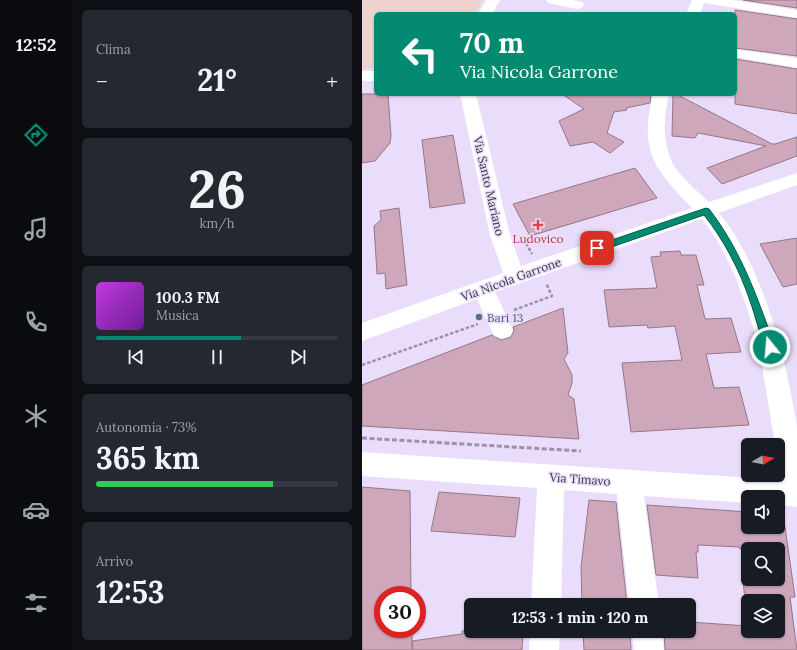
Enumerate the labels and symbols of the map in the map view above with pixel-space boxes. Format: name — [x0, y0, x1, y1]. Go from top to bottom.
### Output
street label: Via Santo Mariano — [470, 134, 508, 237]
marker: Ludovico — [533, 220, 543, 230]
place label: Ludovico — [512, 231, 564, 246]
pin — [580, 231, 614, 265]
street label: Via Nicola Garrone — [458, 254, 563, 304]
place label: Bari 13 — [487, 310, 524, 325]
marker: Bari 13 — [474, 312, 484, 322]
position arrow — [749, 326, 791, 368]
north arrow — [741, 438, 785, 482]
street label: Via Timavo — [548, 469, 611, 489]
speed limit sign: 30 — [374, 586, 426, 638]

